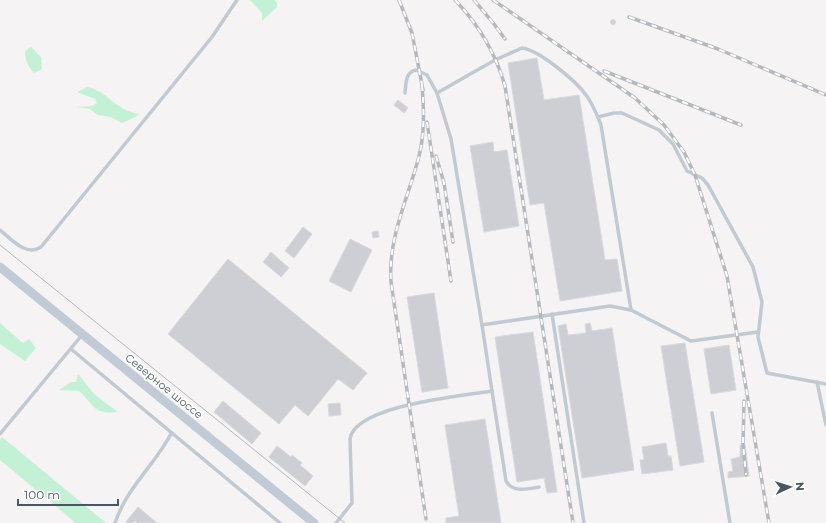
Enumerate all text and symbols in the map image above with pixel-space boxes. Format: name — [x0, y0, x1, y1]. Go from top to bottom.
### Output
street label: Северное шоссе — [122, 350, 206, 422]
north arrow — [770, 467, 810, 507]
scale bar — [18, 481, 118, 507]
text: N — [793, 481, 807, 491]
text: 100 m — [24, 487, 60, 502]

